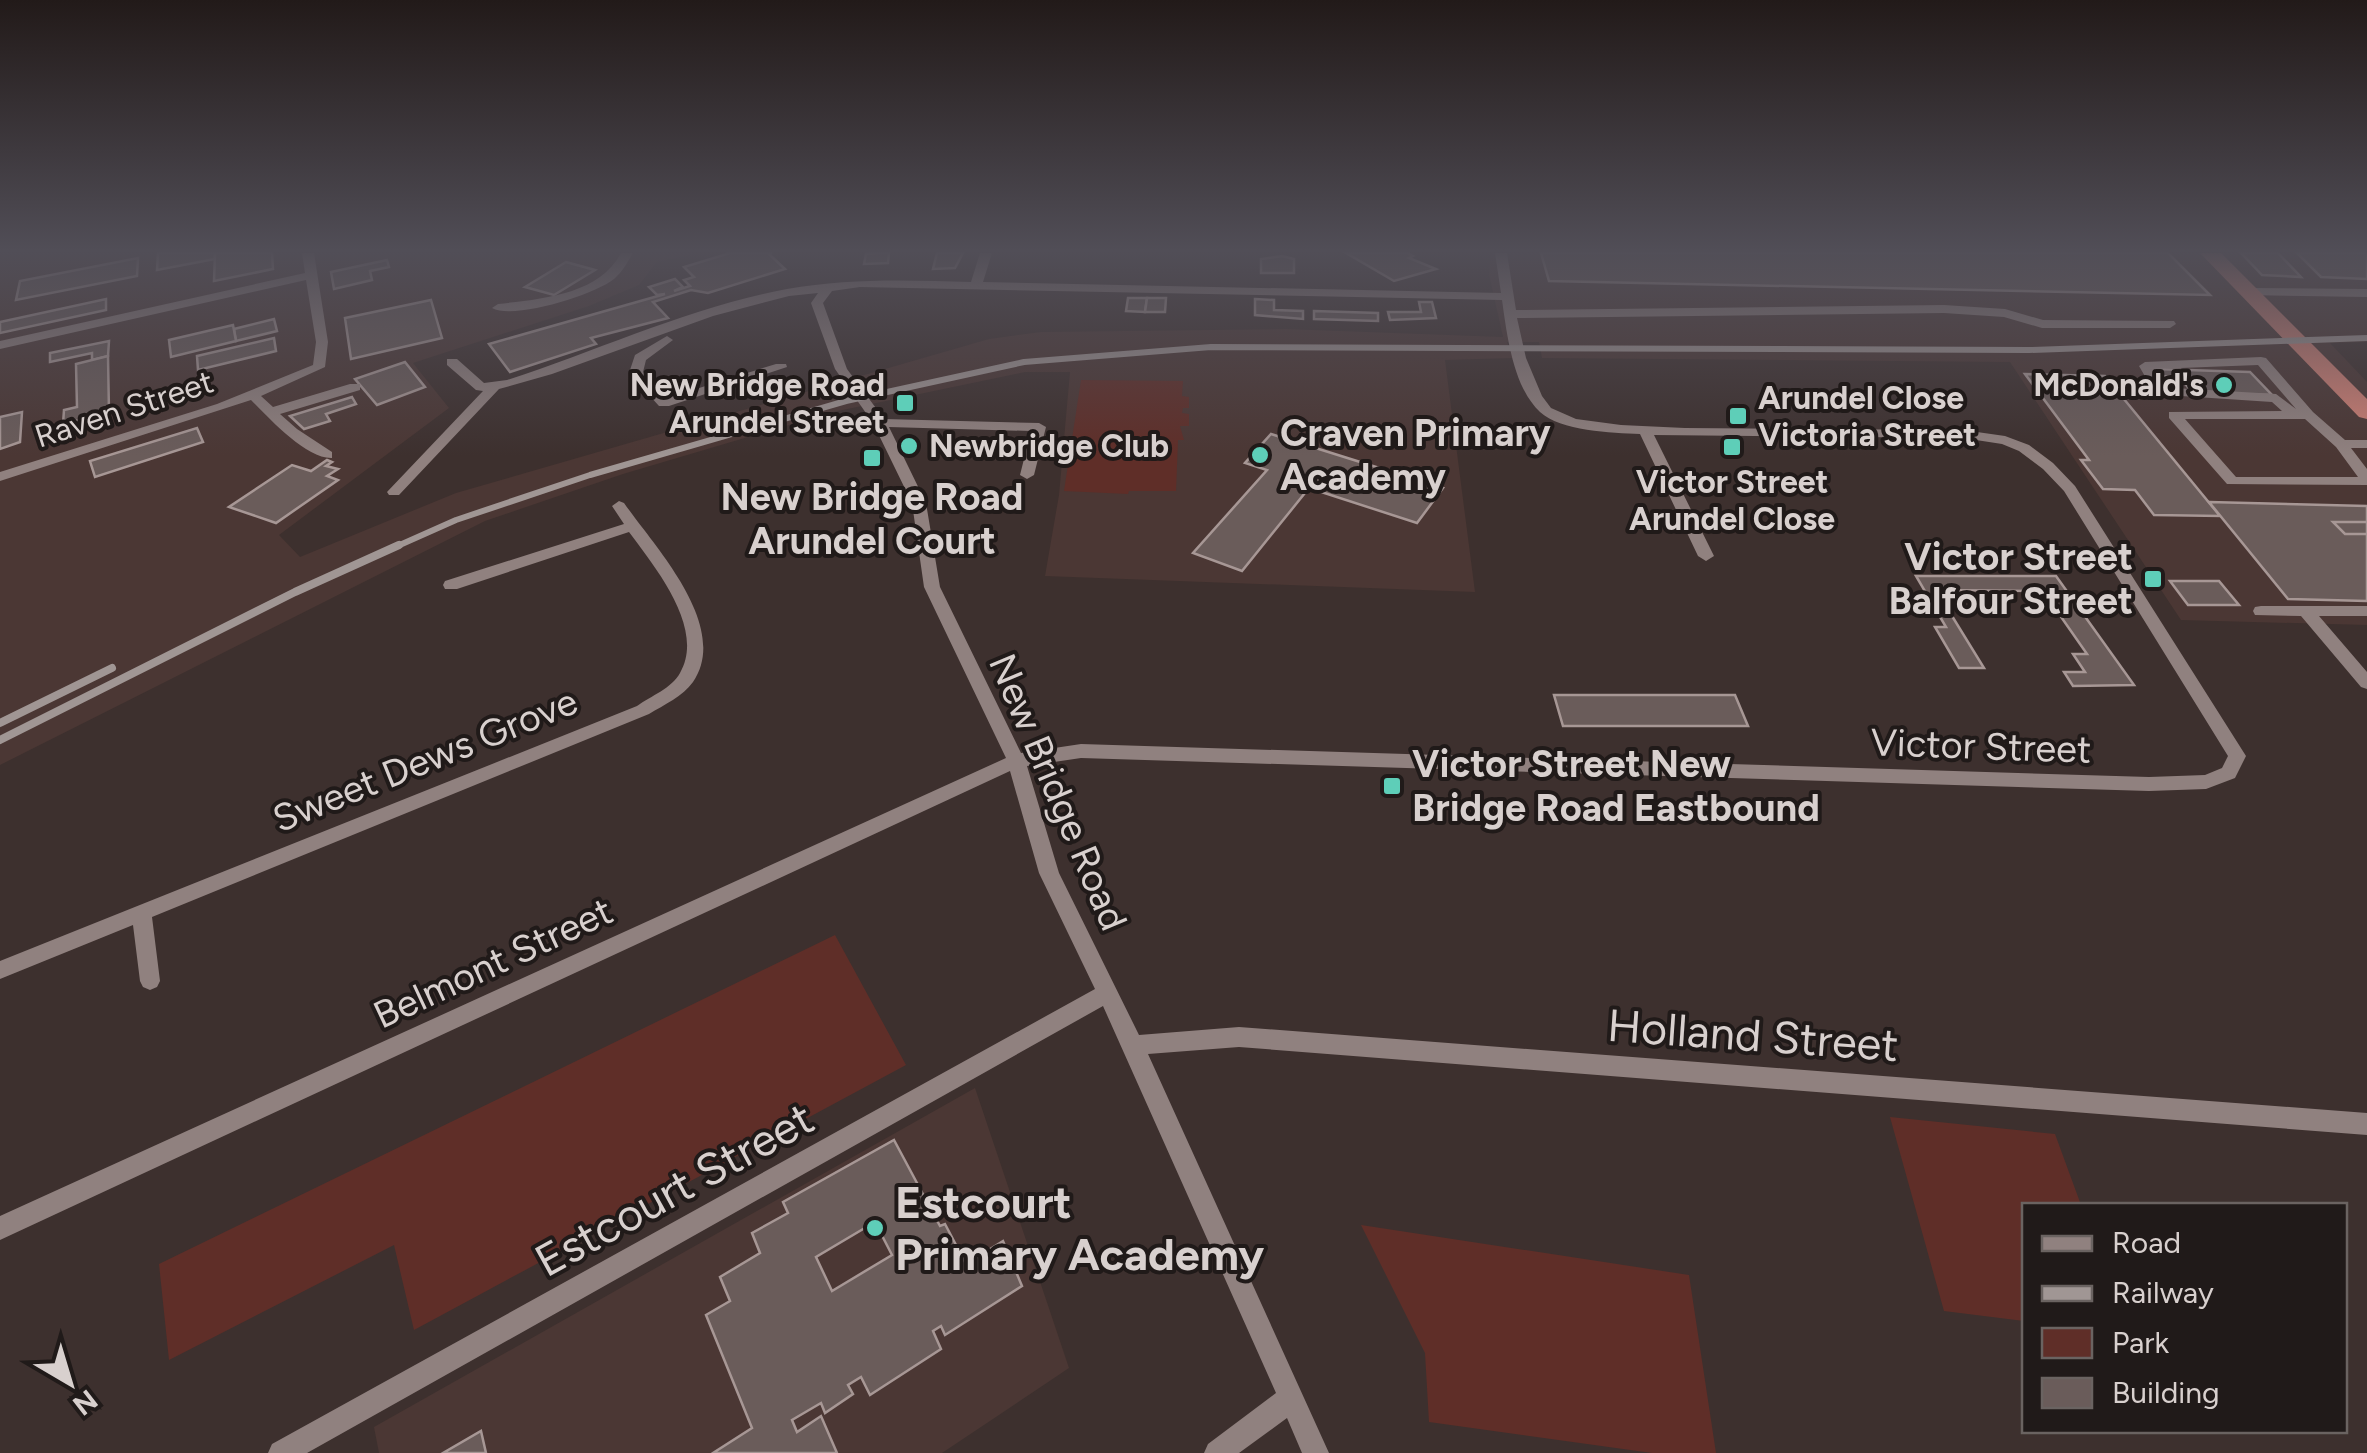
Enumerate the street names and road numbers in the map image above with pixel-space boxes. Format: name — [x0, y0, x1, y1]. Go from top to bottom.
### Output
street label: Raven Street — [30, 362, 218, 456]
street label: New Bridge Road — [979, 647, 1137, 937]
street label: Sweet Dews Grove — [266, 678, 584, 842]
street label: Victor Street — [1870, 719, 2092, 773]
street label: Belmont Street — [366, 888, 620, 1038]
street label: Holland Street — [1606, 998, 1900, 1072]
street label: Estcourt Street — [526, 1090, 822, 1288]

